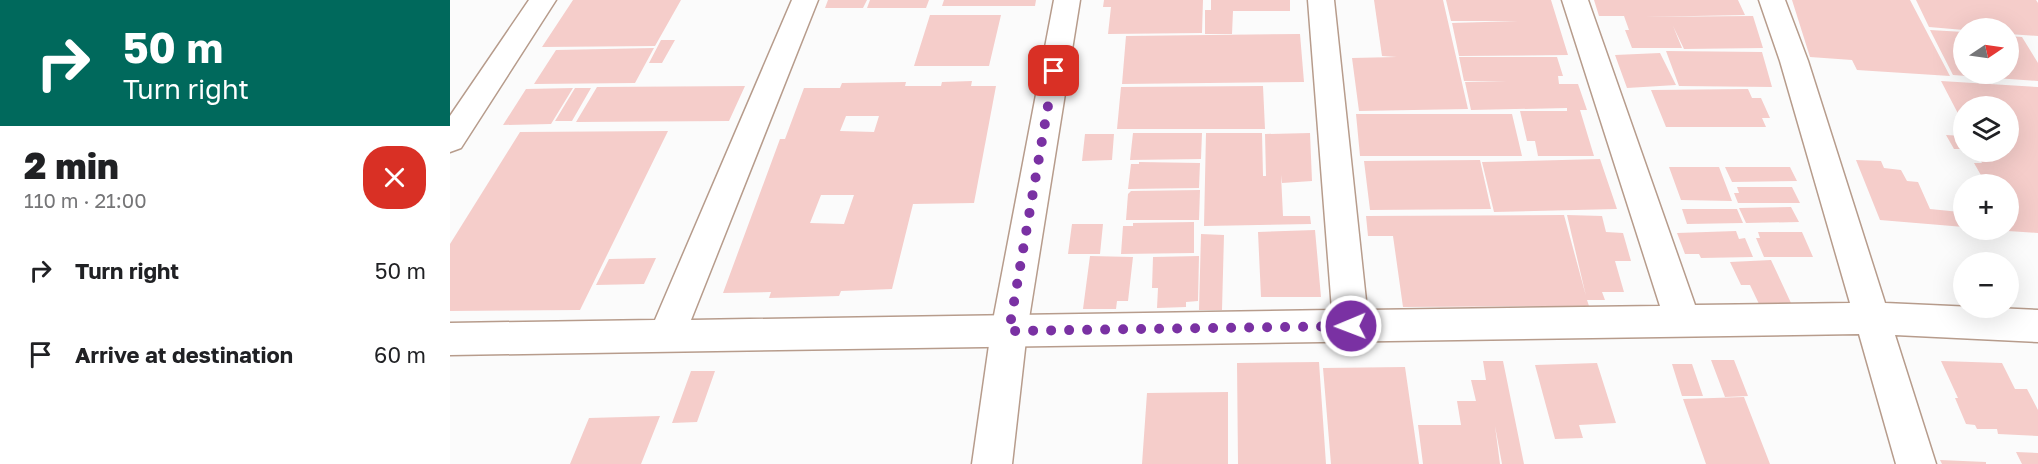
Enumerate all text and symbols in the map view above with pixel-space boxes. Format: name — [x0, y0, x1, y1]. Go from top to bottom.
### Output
north arrow — [1953, 18, 2019, 84]
map controls — [1953, 18, 2019, 318]
text: 50 m — [123, 22, 223, 72]
icon: right — [24, 24, 102, 102]
pin — [1028, 45, 1079, 96]
icon: arrive — [1037, 54, 1070, 87]
text: Turn right — [123, 73, 249, 105]
button: layers — [1953, 96, 2019, 162]
text: 2 min — [24, 144, 119, 187]
button: close — [363, 146, 426, 209]
button: + — [1953, 174, 2019, 240]
text: 110 m · 21:00 — [24, 188, 147, 212]
button: − — [1953, 252, 2019, 318]
icon: right — [24, 254, 57, 287]
text: Turn right — [75, 257, 179, 284]
text: 50 m — [375, 257, 426, 284]
position arrow — [1319, 294, 1383, 358]
icon: arrive — [24, 338, 57, 371]
text: Arrive at destination — [75, 341, 293, 368]
text: 60 m — [374, 341, 426, 368]

